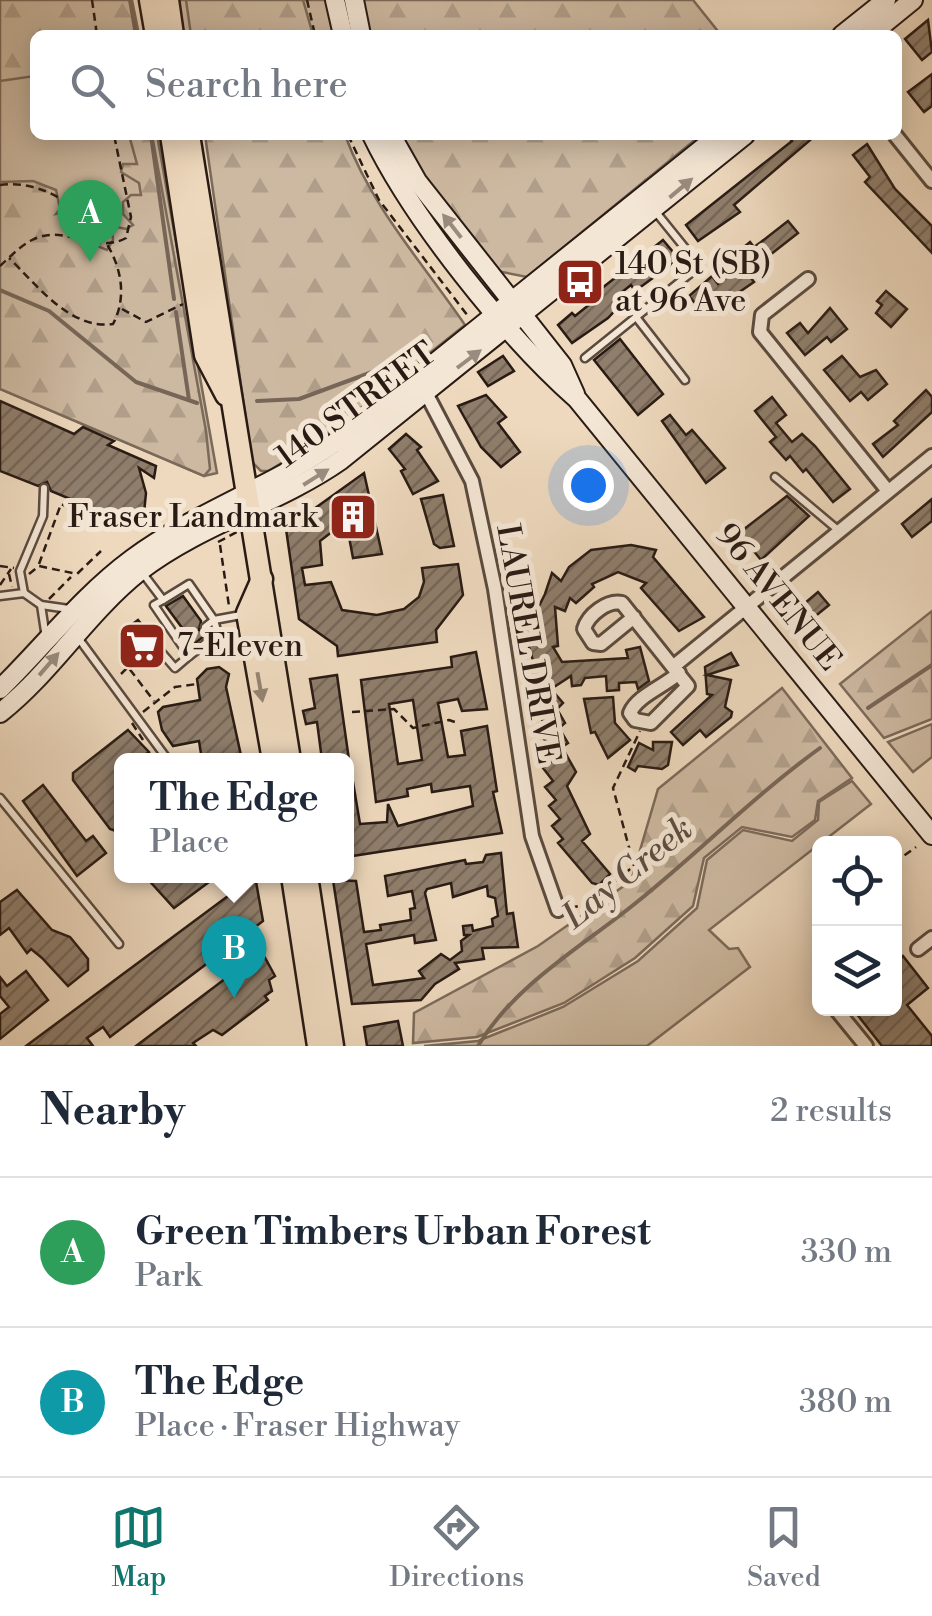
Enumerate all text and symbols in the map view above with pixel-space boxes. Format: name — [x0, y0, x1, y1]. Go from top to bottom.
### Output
search box — [30, 30, 902, 140]
icon: search — [65, 58, 120, 113]
text: Search here — [145, 62, 348, 109]
one-way arrow — [668, 178, 693, 200]
pin: A — [58, 180, 122, 262]
one-way arrow — [443, 213, 463, 239]
place label: 140 St (SB) at 96 Ave — [615, 244, 771, 321]
bus stop icon: 140 St (SB) at 96 Ave — [554, 256, 606, 308]
street label: 140 STREET — [268, 333, 444, 477]
one-way arrow — [456, 349, 482, 370]
your location — [563, 460, 614, 511]
one-way arrow — [302, 469, 330, 486]
building icon: Fraser Landmark — [327, 491, 379, 543]
place label: Fraser Landmark — [68, 497, 320, 537]
street label: 96 AVENUE — [706, 515, 850, 679]
street label: LAUREL DRIVE — [487, 521, 569, 767]
supermarket icon: 7-Eleven — [116, 620, 168, 672]
place label: 7-Eleven — [177, 626, 303, 666]
one-way arrow — [38, 651, 60, 676]
one-way arrow — [253, 672, 268, 703]
popup — [114, 753, 354, 883]
text: The Edge — [149, 775, 319, 822]
water label: Lay Creek — [554, 808, 702, 939]
text: Place — [149, 822, 229, 862]
map controls — [812, 836, 902, 1016]
button: locate — [812, 836, 902, 926]
pin: B — [202, 916, 266, 998]
button: layers — [812, 926, 902, 1016]
text: Nearby — [40, 1085, 185, 1138]
text: 2 results — [770, 1091, 892, 1131]
text: Green Timbers Urban Forest — [135, 1209, 651, 1256]
text: A — [61, 1232, 84, 1272]
text: 330 m — [801, 1232, 892, 1272]
text: Park — [135, 1256, 202, 1296]
text: The Edge — [135, 1359, 304, 1406]
text: B — [60, 1382, 85, 1422]
text: 380 m — [799, 1382, 892, 1422]
text: Place · Fraser Highway — [135, 1406, 460, 1446]
tab: Map — [111, 1500, 166, 1595]
tab: Directions — [389, 1500, 524, 1595]
tab: Saved — [747, 1500, 821, 1595]

